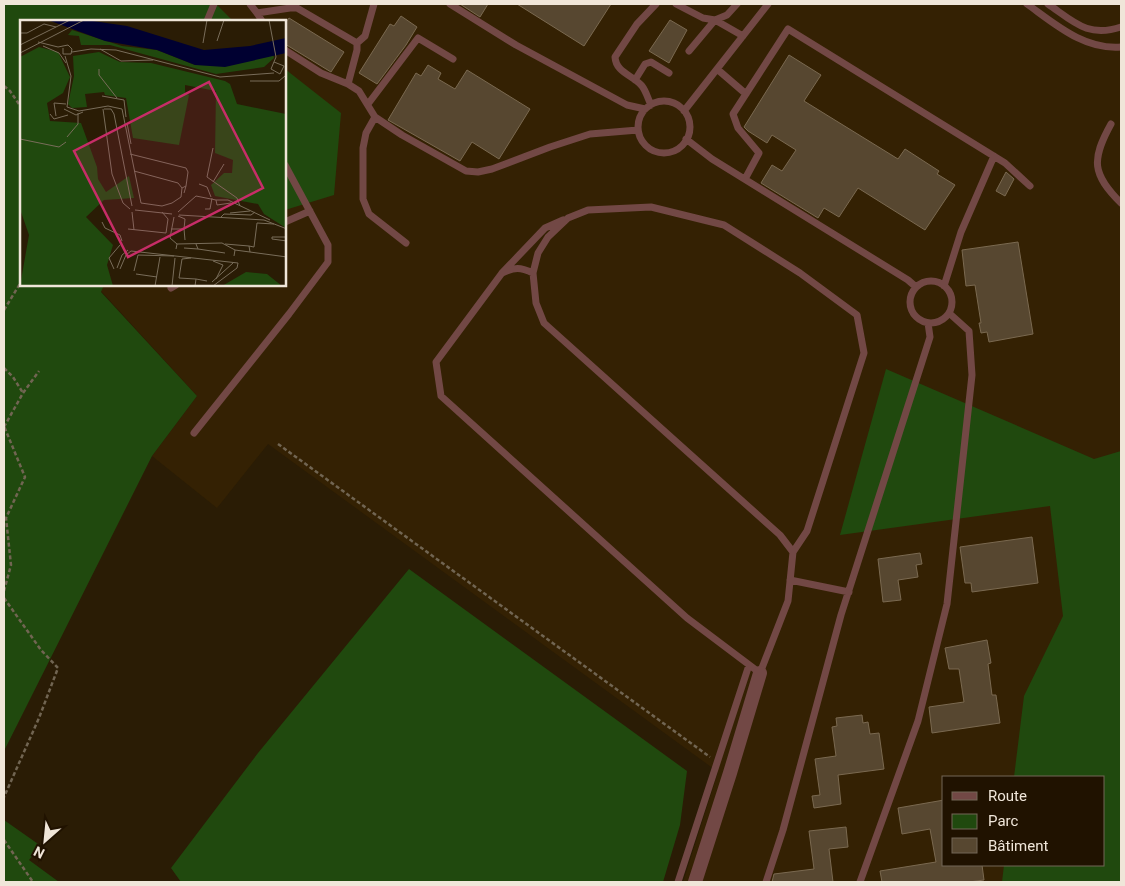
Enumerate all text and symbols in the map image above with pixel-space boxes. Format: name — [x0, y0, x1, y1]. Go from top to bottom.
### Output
inset map — [20, 20, 286, 286]
legend — [942, 776, 1105, 866]
text: Route — [988, 787, 1027, 805]
text: Parc — [988, 812, 1018, 830]
north arrow — [20, 816, 70, 866]
text: Bâtiment — [988, 837, 1048, 855]
text: N — [31, 843, 47, 862]

